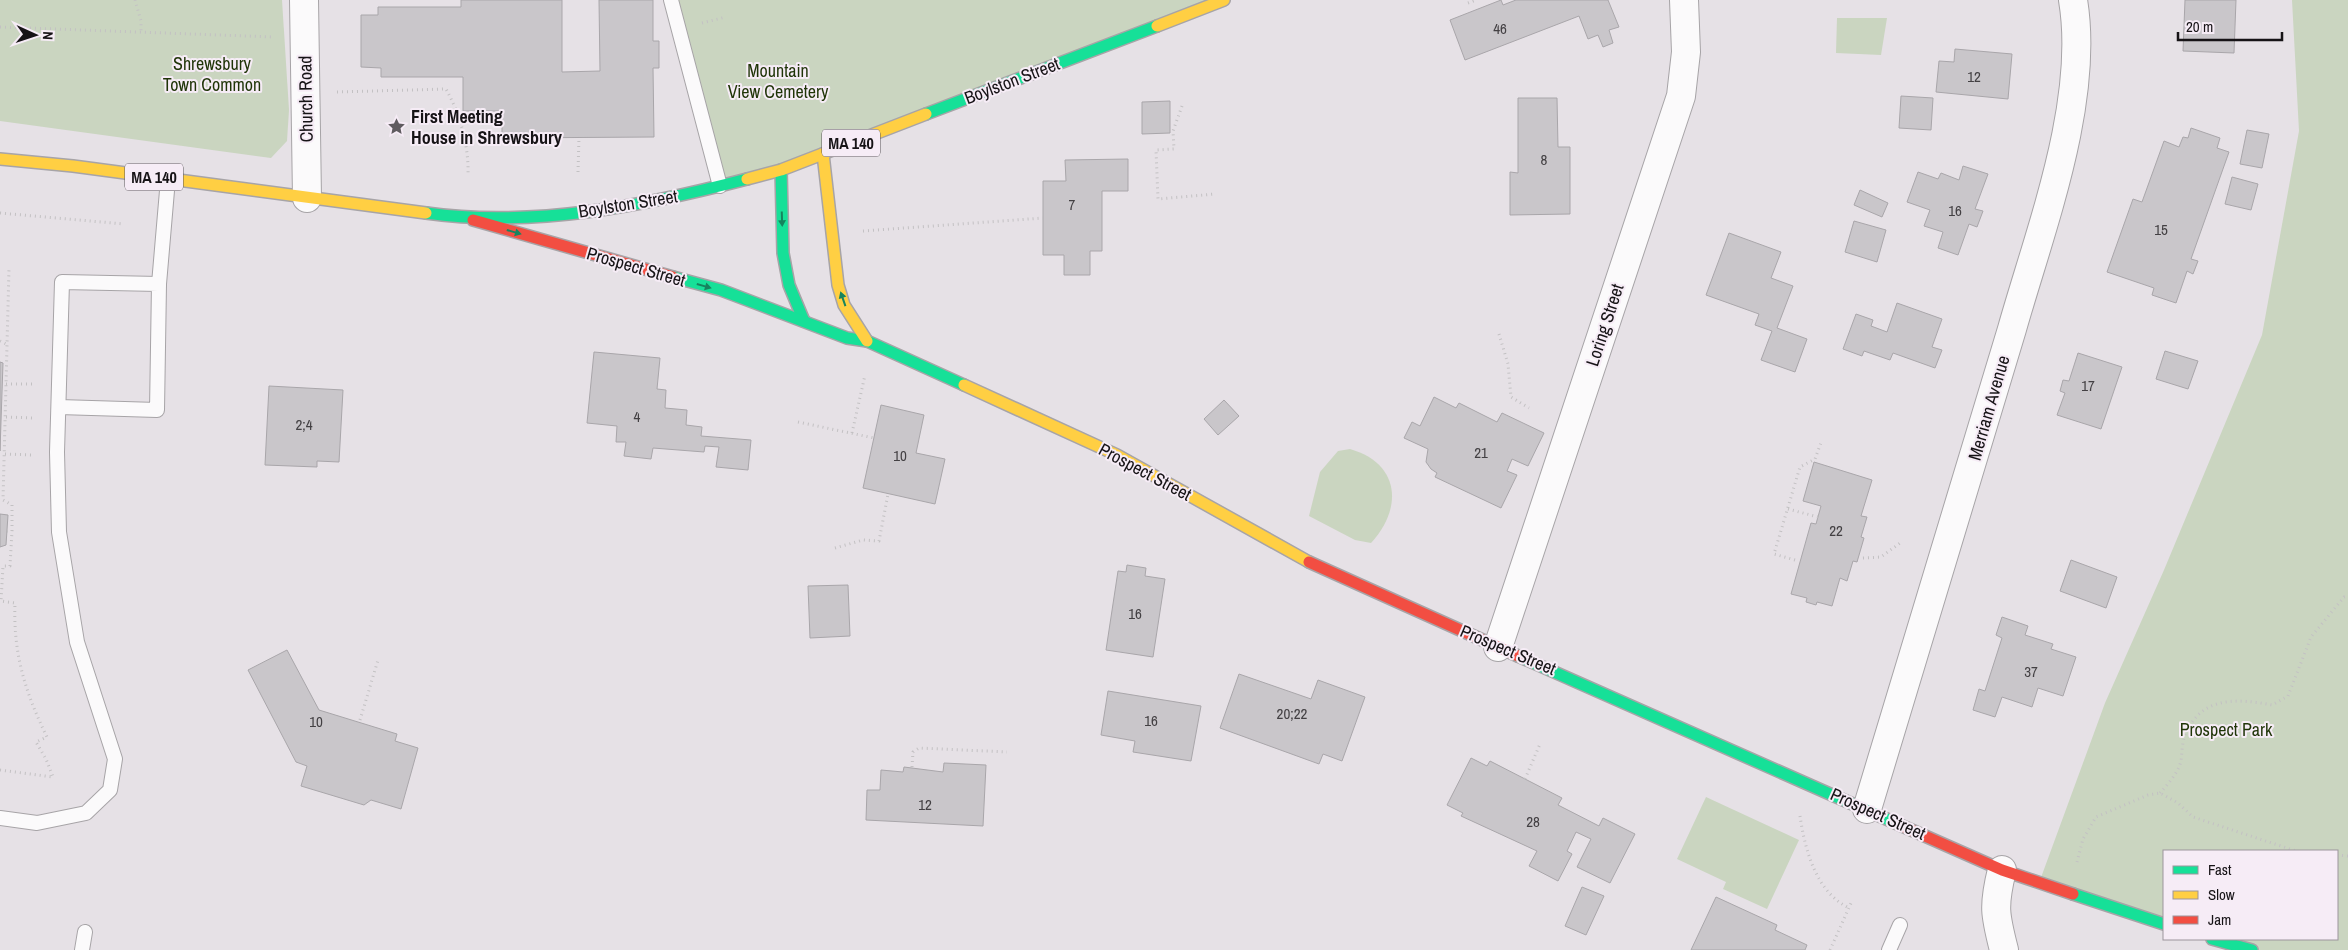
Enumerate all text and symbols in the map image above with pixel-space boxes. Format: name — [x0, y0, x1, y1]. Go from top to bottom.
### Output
north arrow — [10, 10, 60, 60]
scale bar — [2178, 10, 2282, 42]
text: 20 m — [2186, 16, 2213, 37]
house number: 46 — [1493, 18, 1507, 39]
text: N — [39, 31, 57, 40]
park label: Shrewsbury Town Common — [163, 51, 261, 97]
street label: Boylston Street — [961, 51, 1063, 110]
street label: Church Road — [292, 55, 319, 143]
park label: Mountain View Cemetery — [728, 58, 829, 104]
house number: 12 — [1967, 66, 1981, 87]
place label: First Meeting House in Shrewsbury — [411, 104, 563, 150]
place icon: First Meeting House in Shrewsbury — [387, 117, 407, 137]
road number: MA 140 — [822, 130, 880, 156]
house number: 8 — [1541, 149, 1548, 170]
road number: MA 140 — [125, 163, 183, 190]
street label: Boylston Street — [577, 183, 679, 224]
house number: 7 — [1069, 194, 1076, 215]
house number: 16 — [1948, 200, 1962, 221]
one-way arrow — [778, 211, 786, 227]
house number: 15 — [2154, 219, 2168, 240]
one-way arrow — [506, 228, 521, 236]
street label: Prospect Street — [584, 240, 688, 293]
street label: Loring Street — [1579, 280, 1630, 369]
one-way arrow — [696, 282, 711, 290]
one-way arrow — [839, 291, 847, 306]
street label: Merriam Avenue — [1962, 352, 2015, 463]
house number: 17 — [2081, 375, 2095, 396]
house number: 4 — [634, 406, 641, 427]
house number: 2;4 — [295, 414, 313, 435]
street label: Prospect Street — [1094, 437, 1196, 506]
house number: 21 — [1474, 442, 1488, 463]
house number: 10 — [893, 445, 907, 466]
house number: 22 — [1829, 520, 1843, 541]
house number: 16 — [1128, 603, 1142, 624]
street label: Prospect Street — [1456, 618, 1560, 681]
house number: 37 — [2024, 661, 2038, 682]
house number: 20;22 — [1277, 703, 1308, 724]
house number: 16 — [1144, 710, 1158, 731]
house number: 10 — [309, 711, 323, 732]
park label: Prospect Park — [2180, 717, 2273, 742]
street label: Prospect Street — [1827, 781, 1930, 846]
house number: 12 — [918, 794, 932, 815]
house number: 28 — [1526, 811, 1540, 832]
legend — [2163, 850, 2338, 940]
text: Fast — [2208, 859, 2232, 880]
text: Slow — [2208, 884, 2235, 905]
text: Jam — [2208, 909, 2231, 930]

